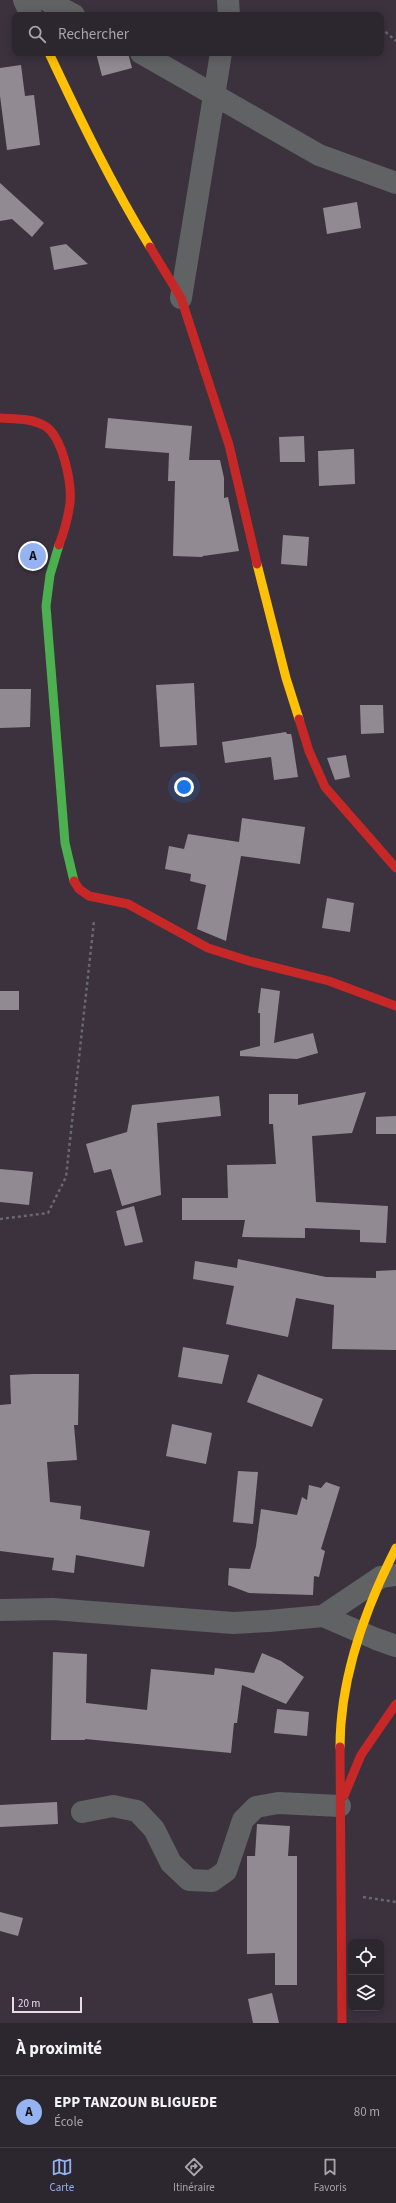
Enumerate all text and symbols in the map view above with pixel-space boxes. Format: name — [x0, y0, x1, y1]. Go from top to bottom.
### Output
search box — [12, 12, 384, 56]
icon: search — [26, 23, 48, 45]
text: Rechercher — [58, 24, 129, 45]
pin: A — [20, 541, 46, 571]
your location — [174, 777, 194, 797]
map controls — [348, 1939, 384, 2011]
button: locate — [348, 1939, 384, 1975]
button: layers — [348, 1975, 384, 2011]
scale bar — [12, 1995, 82, 2014]
text: 20 m — [18, 1996, 40, 2011]
text: À proximité — [16, 2037, 102, 2061]
text: EPP TANZOUN BLIGUEDE — [54, 2092, 217, 2113]
text: A — [25, 2103, 33, 2121]
text: 80 m — [354, 2103, 380, 2121]
text: École — [54, 2113, 83, 2131]
tab: Carte — [49, 2156, 74, 2195]
tab: Itinéraire — [173, 2156, 215, 2195]
tab: Favoris — [314, 2156, 347, 2195]

